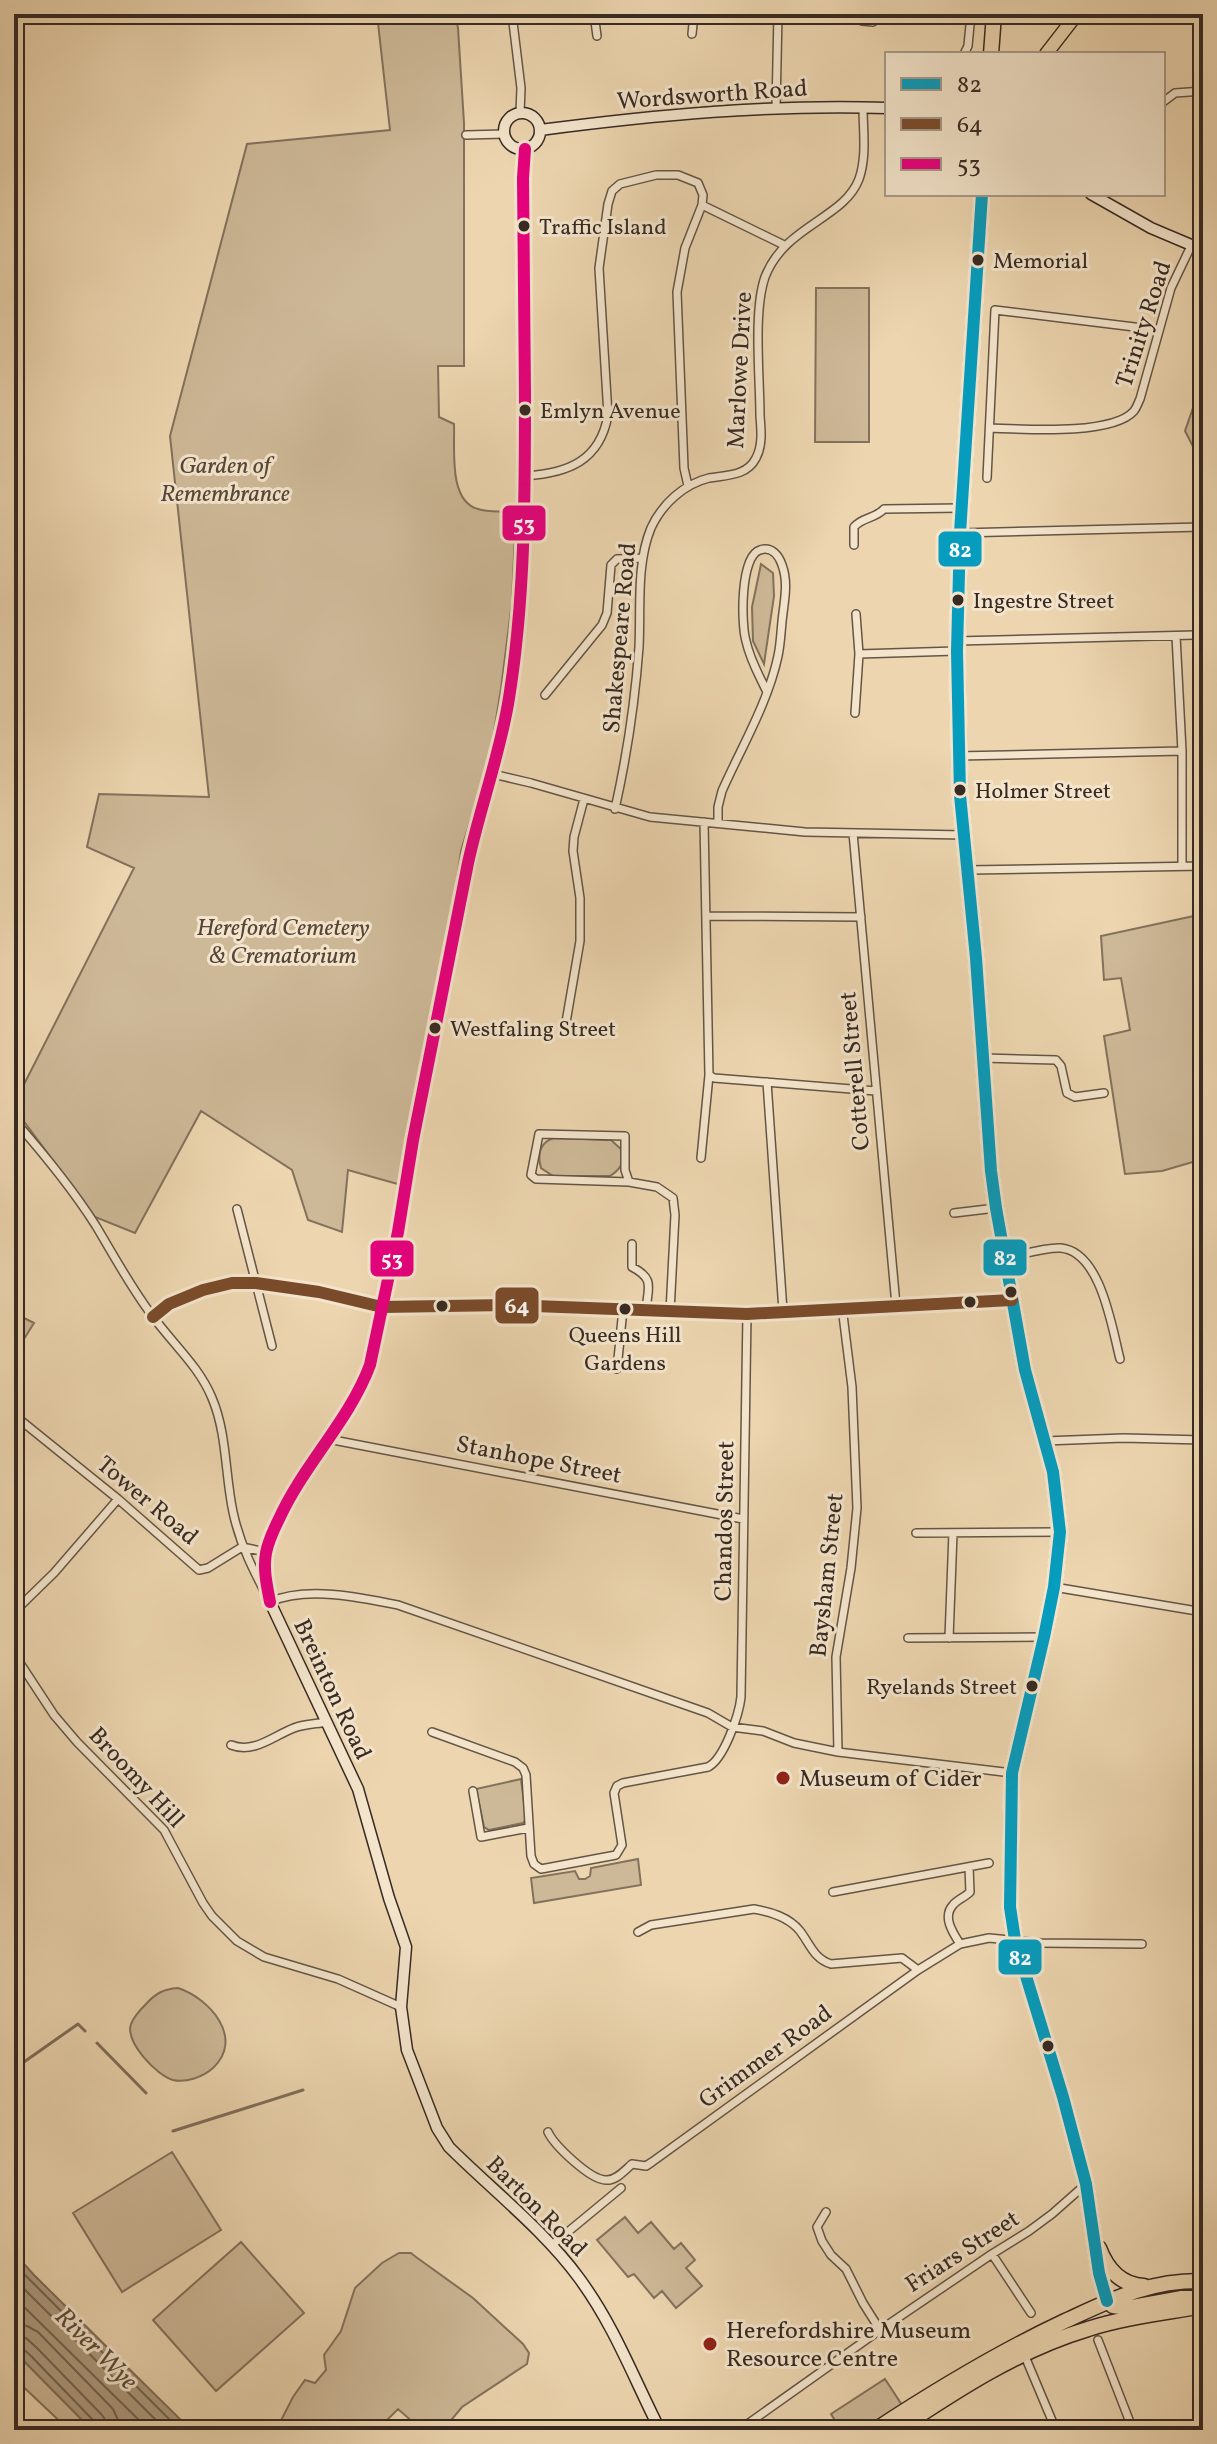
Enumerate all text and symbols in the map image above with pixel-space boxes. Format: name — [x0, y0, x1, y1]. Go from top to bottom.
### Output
legend — [885, 52, 1165, 196]
text: 82 — [957, 69, 982, 103]
street label: Wordsworth Road — [616, 72, 809, 120]
text: 64 — [957, 109, 983, 143]
text: 53 — [957, 149, 981, 183]
place label: Traffic Island — [539, 213, 667, 244]
marker: Traffic Island — [516, 218, 532, 234]
place label: Memorial — [993, 247, 1088, 278]
marker: Memorial — [970, 252, 986, 268]
street label: Trinity Road — [1108, 257, 1181, 392]
street label: Marlowe Drive — [720, 291, 762, 449]
place label: Emlyn Avenue — [540, 397, 681, 428]
marker: Emlyn Avenue — [517, 402, 533, 418]
park label: Garden of Remembrance — [160, 450, 290, 512]
line badge: 53 — [501, 504, 547, 542]
text: 53 — [513, 510, 535, 541]
line badge: 82 — [937, 530, 983, 568]
text: 82 — [948, 536, 972, 567]
street label: Shakespeare Road — [596, 541, 646, 735]
place label: Ingestre Street — [973, 587, 1115, 618]
marker: Ingestre Street — [950, 592, 966, 608]
place label: Holmer Street — [975, 777, 1111, 808]
marker: Holmer Street — [952, 782, 968, 798]
park label: Hereford Cemetery & Crematorium — [196, 912, 370, 974]
street label: Cotterell Street — [832, 990, 880, 1152]
place label: Westfaling Street — [450, 1015, 616, 1046]
marker: Westfaling Street — [427, 1020, 443, 1036]
line badge: 82 — [982, 1238, 1028, 1277]
line badge: 53 — [369, 1239, 415, 1278]
text: 82 — [993, 1244, 1017, 1275]
text: 53 — [381, 1245, 403, 1276]
unlabelled marker — [1003, 1284, 1019, 1300]
line badge: 64 — [494, 1286, 540, 1325]
text: 64 — [504, 1292, 530, 1323]
unlabelled marker — [962, 1294, 978, 1310]
unlabelled marker — [434, 1298, 450, 1314]
marker: Queens Hill Gardens — [617, 1301, 633, 1317]
place label: Queens Hill Gardens — [569, 1321, 681, 1380]
street label: Stanhope Street — [453, 1428, 624, 1494]
street label: Chandos Street — [708, 1440, 744, 1602]
street label: Tower Road — [88, 1449, 205, 1554]
street label: Baysham Street — [802, 1492, 854, 1659]
street label: Breinton Road — [284, 1614, 379, 1766]
place label: Ryelands Street — [866, 1673, 1017, 1704]
marker: Ryelands Street — [1024, 1678, 1040, 1694]
street label: Broomy Hill — [80, 1720, 191, 1837]
place label: Museum of Cider — [799, 1763, 982, 1797]
marker: Museum of Cider — [774, 1769, 792, 1787]
line badge: 82 — [997, 1938, 1043, 1976]
text: 82 — [1008, 1944, 1032, 1975]
street label: Grimmer Road — [692, 1998, 840, 2118]
unlabelled marker — [1040, 2038, 1056, 2054]
street label: Barton Road — [477, 2149, 594, 2266]
street label: Friars Street — [899, 2203, 1027, 2302]
water label: River Wye — [46, 2300, 146, 2399]
place label: Herefordshire Museum Resource Centre — [726, 2315, 971, 2377]
marker: Herefordshire Museum Resource Centre — [701, 2335, 719, 2353]

